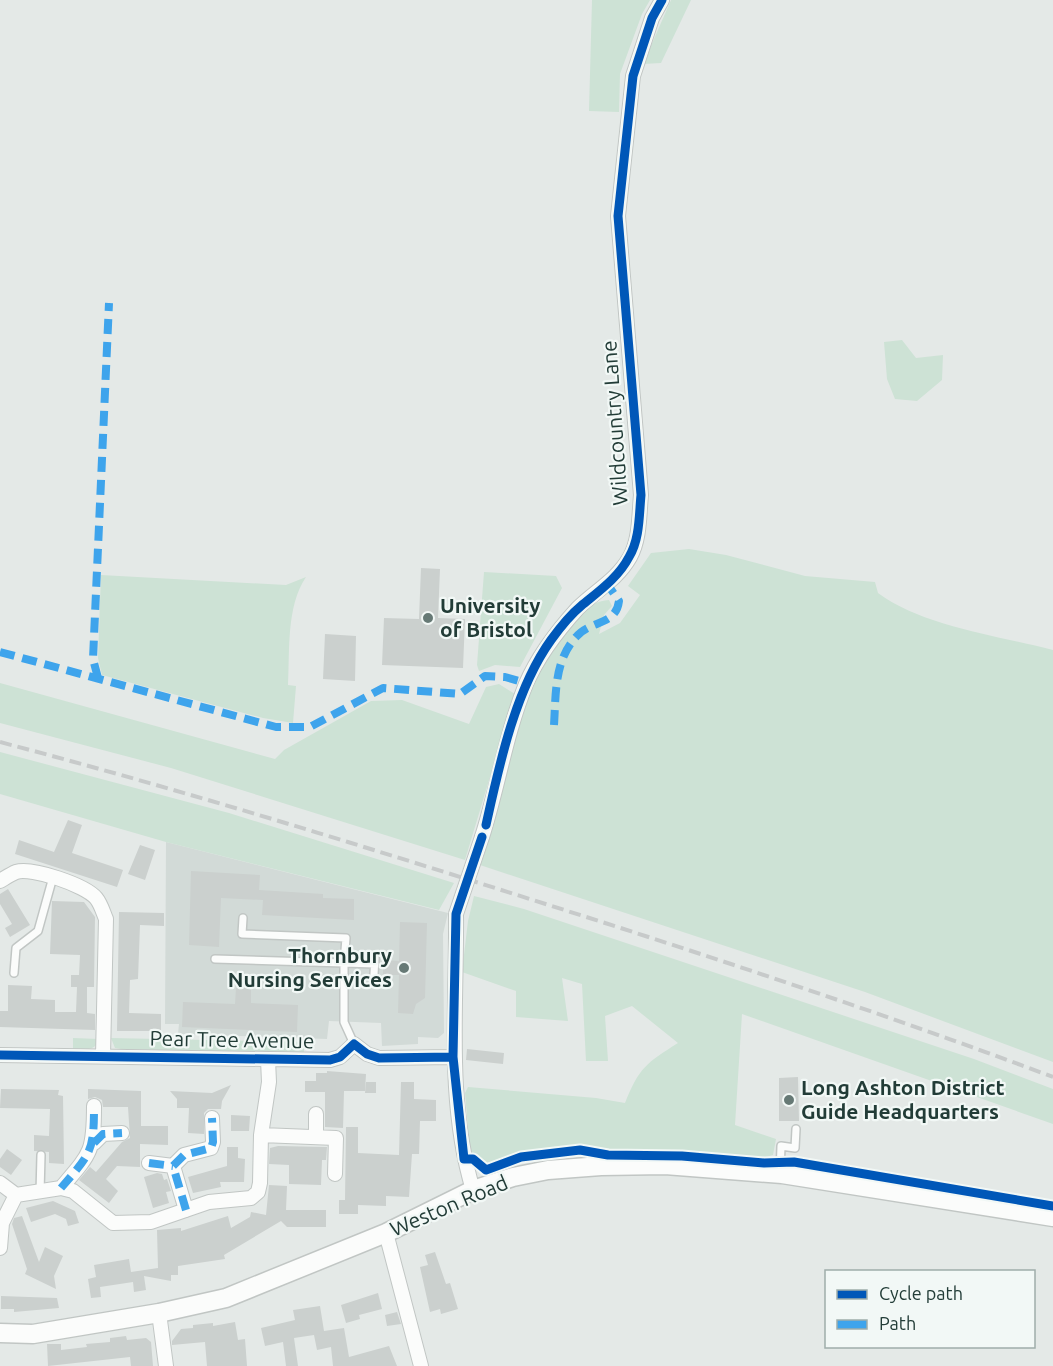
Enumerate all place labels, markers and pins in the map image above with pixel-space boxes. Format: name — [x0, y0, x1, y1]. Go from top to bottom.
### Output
place label: University of Bristol — [440, 593, 540, 641]
marker: University of Bristol — [421, 611, 435, 625]
place label: Thornbury Nursing Services — [228, 943, 392, 991]
marker: Thornbury Nursing Services — [397, 961, 411, 975]
place label: Long Ashton District Guide Headquarters — [801, 1075, 1005, 1123]
marker: Long Ashton District Guide Headquarters — [782, 1093, 796, 1107]

